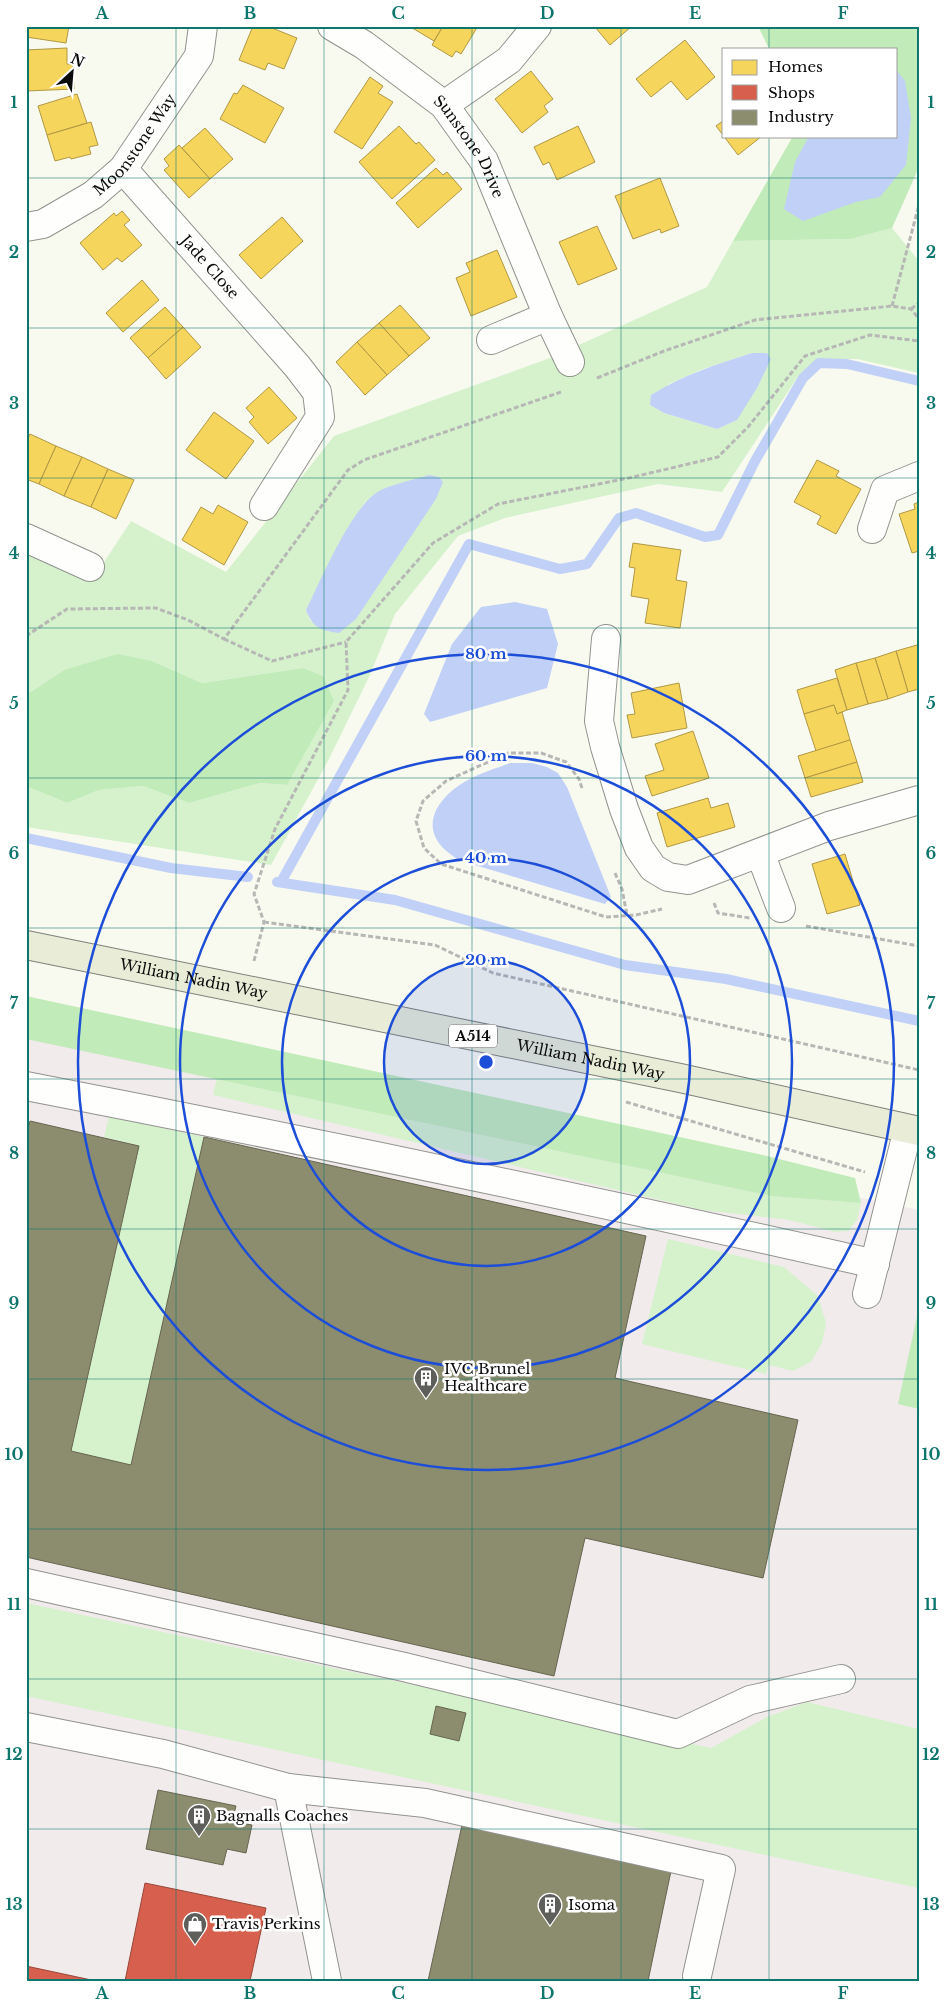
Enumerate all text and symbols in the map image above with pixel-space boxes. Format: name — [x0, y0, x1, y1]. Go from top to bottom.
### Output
text: A — [95, 3, 110, 23]
text: B — [244, 3, 257, 23]
text: C — [391, 3, 405, 23]
text: D — [540, 3, 554, 23]
text: E — [689, 3, 701, 23]
text: F — [837, 3, 849, 23]
north arrow — [48, 48, 98, 98]
legend — [722, 48, 898, 138]
text: N — [68, 49, 88, 71]
text: Homes — [768, 57, 823, 76]
text: Shops — [768, 83, 815, 102]
street label: Moonstone Way — [89, 90, 180, 199]
street label: Sunstone Drive — [430, 91, 508, 201]
text: 1 — [11, 92, 18, 112]
text: 1 — [928, 92, 935, 112]
text: Industry — [768, 107, 834, 126]
street label: Jade Close — [176, 229, 243, 303]
text: 2 — [9, 242, 19, 262]
text: 2 — [926, 242, 936, 262]
text: 3 — [9, 393, 19, 413]
text: 3 — [926, 393, 936, 413]
text: 4 — [9, 543, 19, 563]
text: 4 — [926, 543, 936, 563]
text: 80 m — [465, 644, 507, 663]
text: 5 — [9, 693, 19, 713]
text: 5 — [926, 693, 936, 713]
text: 60 m — [465, 746, 507, 765]
text: 6 — [9, 843, 20, 863]
text: 6 — [926, 843, 937, 863]
text: 40 m — [465, 848, 507, 867]
text: 20 m — [465, 950, 507, 969]
street label: William Nadin Way — [117, 954, 270, 1003]
text: 7 — [10, 993, 19, 1013]
text: 7 — [927, 993, 936, 1013]
road number: A514 — [449, 1024, 497, 1048]
street label: William Nadin Way — [514, 1035, 667, 1084]
centre of rings — [477, 1053, 495, 1071]
text: 8 — [9, 1143, 19, 1163]
text: 8 — [926, 1143, 936, 1163]
text: 9 — [9, 1293, 20, 1313]
text: 9 — [926, 1293, 937, 1313]
place label: IVC Brunel Healthcare — [444, 1359, 531, 1395]
building icon: IVC Brunel Healthcare — [413, 1365, 439, 1399]
text: 10 — [4, 1444, 24, 1464]
text: 10 — [921, 1444, 941, 1464]
text: 11 — [7, 1594, 21, 1614]
text: 11 — [924, 1594, 938, 1614]
text: 12 — [5, 1744, 23, 1764]
text: 12 — [922, 1744, 940, 1764]
building icon: Bagnalls Coaches — [186, 1803, 212, 1837]
place label: Bagnalls Coaches — [216, 1806, 348, 1825]
building icon: Isoma — [537, 1892, 563, 1926]
text: 13 — [5, 1894, 23, 1914]
text: 13 — [922, 1894, 940, 1914]
place label: Isoma — [568, 1895, 616, 1914]
shop icon: Travis Perkins — [182, 1911, 208, 1945]
place label: Travis Perkins — [212, 1914, 321, 1933]
text: A — [95, 1983, 110, 2003]
text: B — [244, 1983, 257, 2003]
text: C — [391, 1983, 405, 2003]
text: D — [540, 1983, 554, 2003]
text: E — [689, 1983, 701, 2003]
text: F — [837, 1983, 849, 2003]

